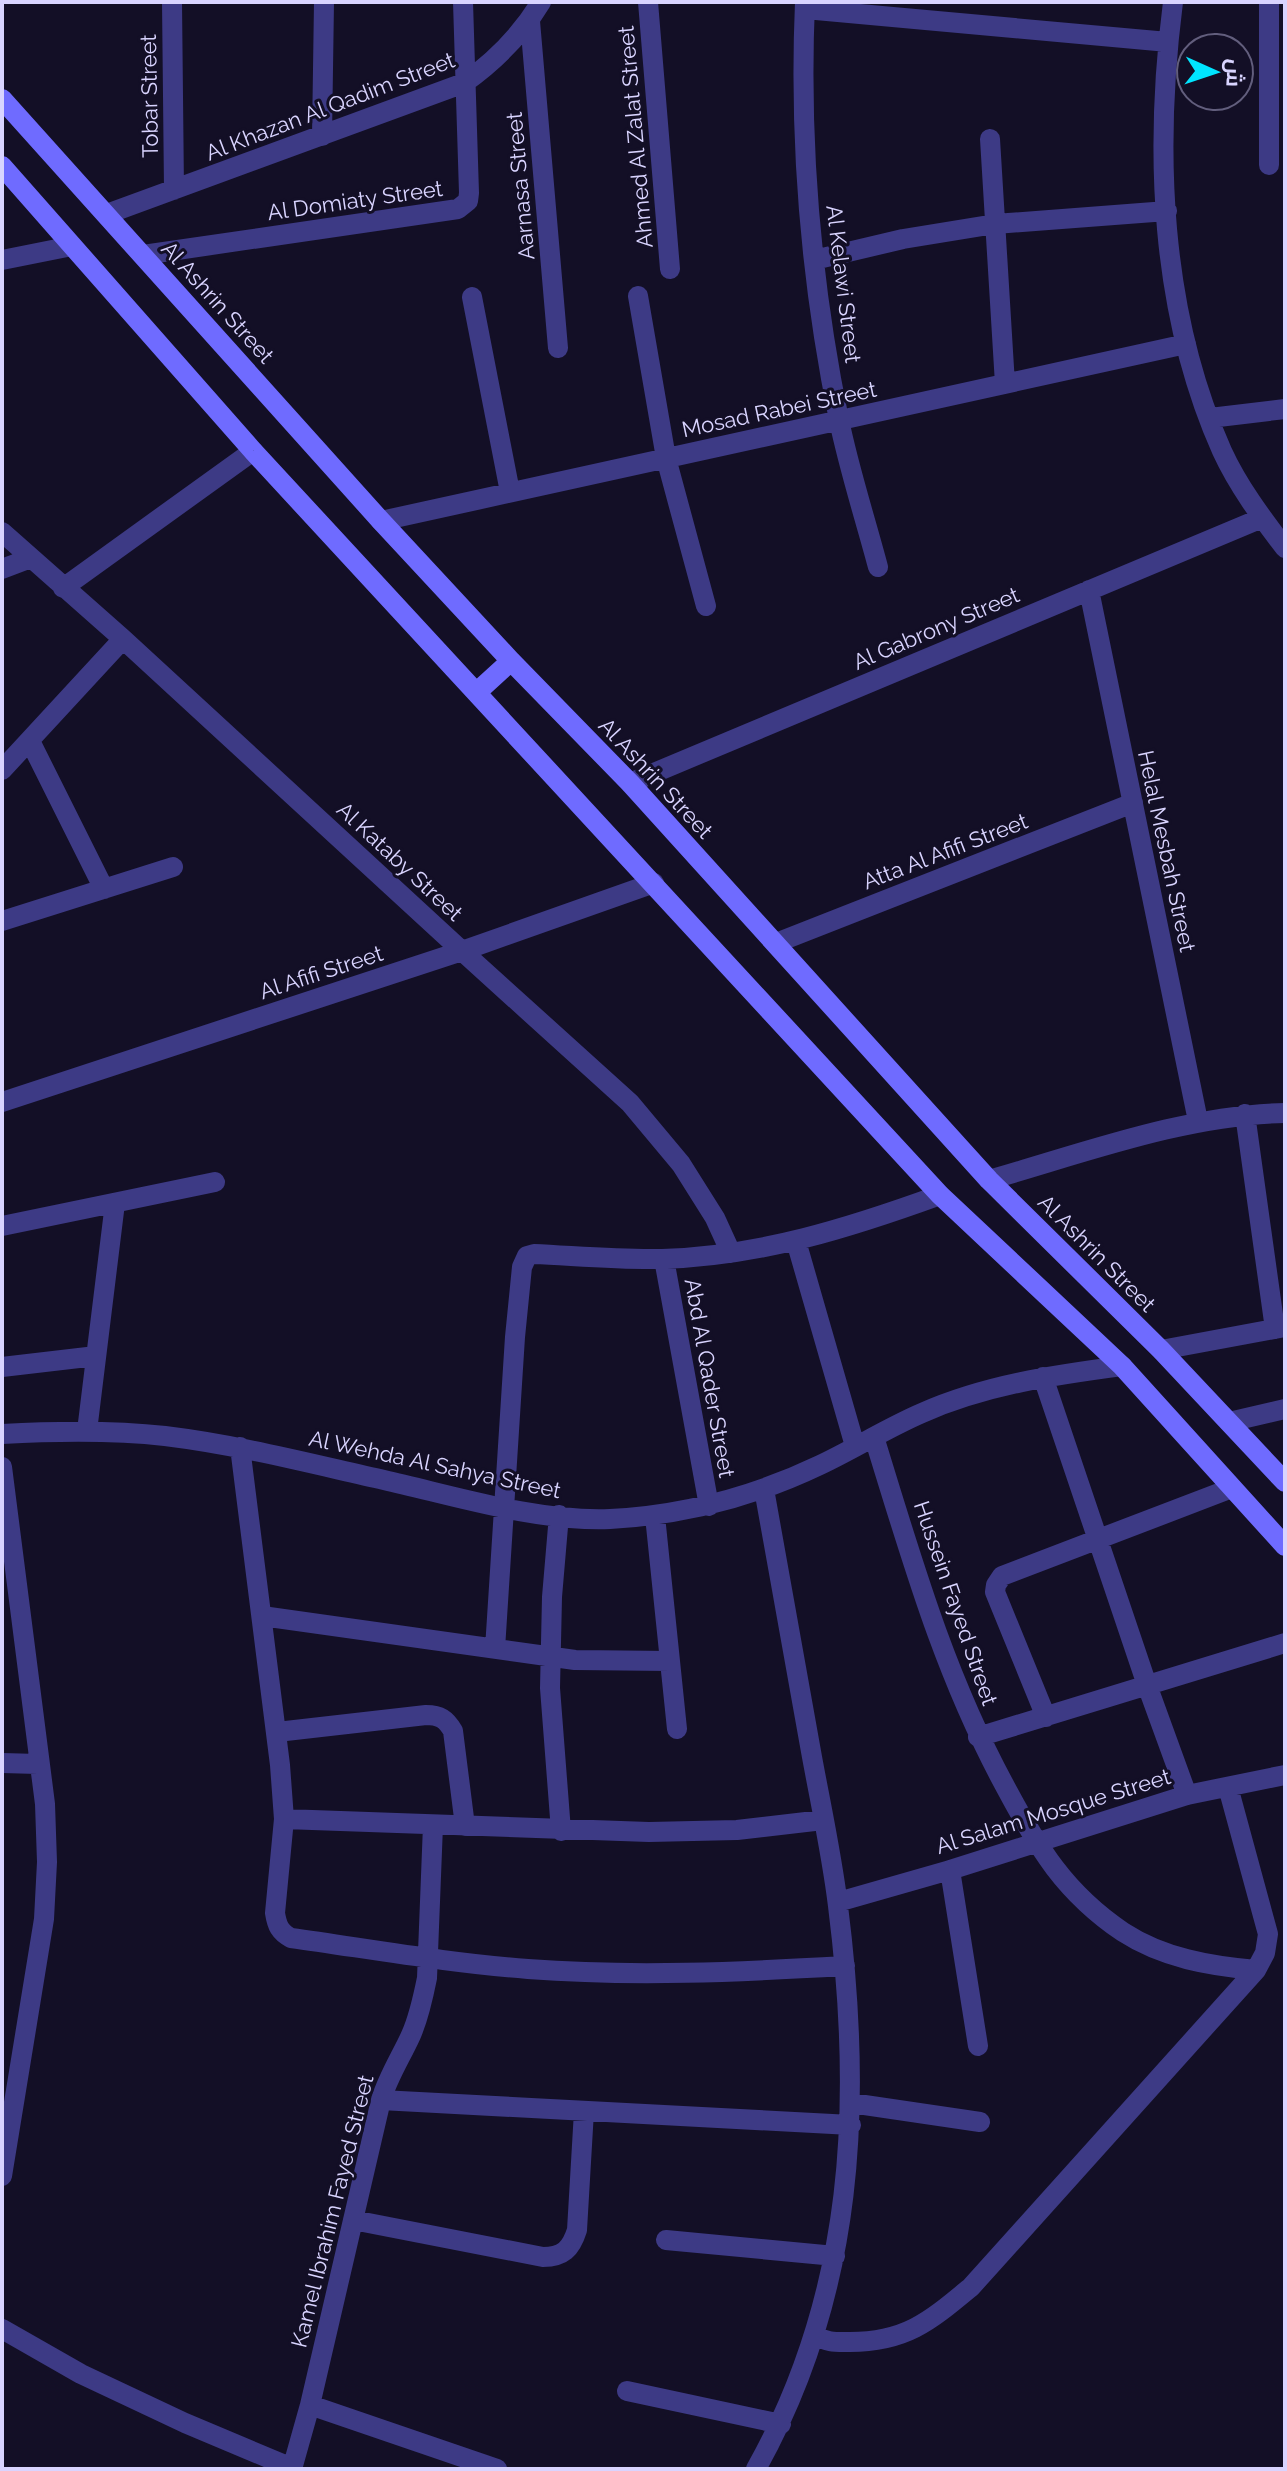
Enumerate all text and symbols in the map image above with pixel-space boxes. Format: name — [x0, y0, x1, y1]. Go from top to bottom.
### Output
street label: Ahmed Al Zalat Street — [612, 24, 658, 249]
north arrow — [1175, 32, 1255, 112]
street label: Tobar Street — [135, 33, 163, 158]
street label: Al Khazan Al Qadim Street — [202, 46, 459, 166]
text: ش — [1220, 58, 1249, 88]
street label: Aarnasa Street — [501, 110, 539, 261]
street label: Al Domiaty Street — [266, 175, 445, 225]
street label: Al Kelawi Street — [821, 203, 867, 365]
street label: Al Ashrin Street — [156, 236, 280, 369]
street label: Mosad Rabei Street — [679, 376, 879, 442]
street label: Al Gabrony Street — [849, 581, 1024, 675]
street label: Al Ashrin Street — [594, 712, 719, 844]
street label: Helal Mesbah Street — [1133, 748, 1201, 955]
street label: Al Kataby Street — [332, 796, 469, 926]
street label: Atta Al Afifi Street — [859, 807, 1032, 894]
street label: Al Afifi Street — [256, 940, 387, 1004]
street label: Al Ashrin Street — [1033, 1189, 1162, 1318]
street label: Abd Al Qader Street — [680, 1276, 740, 1480]
street label: Al Wehda Al Sahya Street — [307, 1425, 564, 1504]
street label: Hussein Fayed Street — [909, 1497, 1003, 1709]
street label: Al Salam Mosque Street — [933, 1763, 1174, 1859]
street label: Kamel Ibrahim Fayed Street — [285, 2071, 379, 2350]

